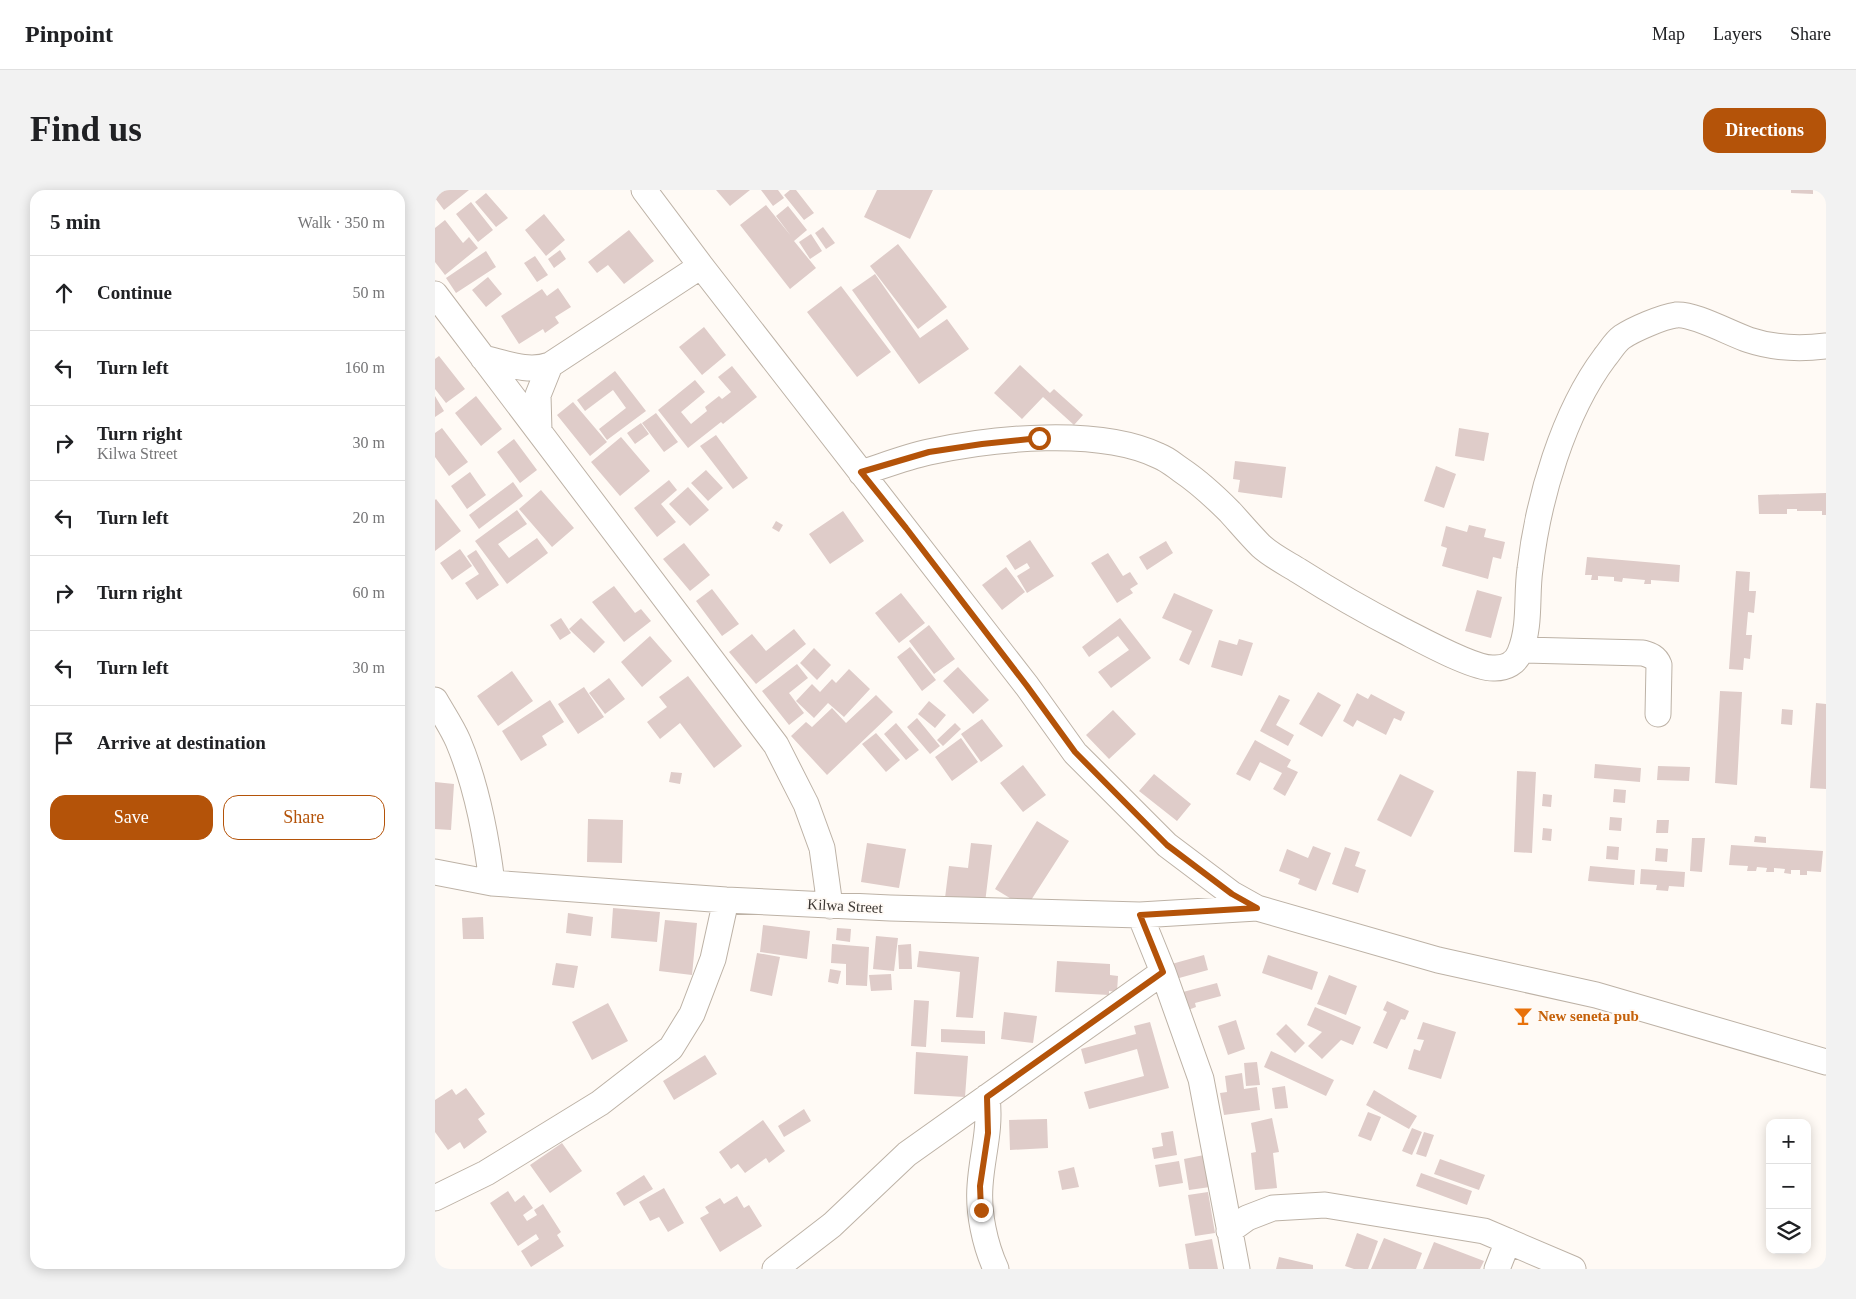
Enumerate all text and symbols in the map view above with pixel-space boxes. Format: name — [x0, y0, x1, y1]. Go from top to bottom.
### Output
text: Pinpoint — [25, 21, 113, 47]
text: Map — [1652, 24, 1685, 44]
text: Layers — [1713, 24, 1762, 44]
text: Share — [1790, 24, 1831, 44]
button: Directions — [1703, 108, 1826, 153]
text: Find us — [30, 110, 142, 149]
text: 5 min — [50, 210, 101, 234]
text: Walk · 350 m — [298, 214, 385, 231]
icon: ahead — [50, 279, 78, 307]
text: Continue — [97, 282, 172, 303]
text: 50 m — [353, 284, 385, 301]
icon: left — [50, 354, 78, 382]
text: Turn left — [97, 357, 169, 378]
text: 160 m — [345, 359, 385, 376]
text: Turn right — [97, 423, 182, 444]
route start — [1028, 427, 1051, 450]
icon: right — [50, 429, 78, 457]
text: 30 m — [353, 434, 385, 451]
text: Kilwa Street — [97, 445, 177, 462]
icon: left — [50, 504, 78, 532]
text: Turn left — [97, 507, 169, 528]
text: 20 m — [353, 509, 385, 526]
icon: right — [50, 579, 78, 607]
text: Turn right — [97, 582, 182, 603]
text: 60 m — [353, 584, 385, 601]
icon: left — [50, 654, 78, 682]
text: Turn left — [97, 657, 169, 678]
text: 30 m — [353, 659, 385, 676]
icon: arrive — [50, 729, 78, 757]
text: Arrive at destination — [97, 732, 266, 753]
button: Save — [50, 795, 213, 840]
button: Share — [223, 795, 385, 840]
street label: Kilwa Street — [807, 896, 884, 916]
bar icon: New seneta pub — [1512, 1005, 1534, 1027]
place label: New seneta pub — [1538, 1008, 1639, 1024]
map controls — [1766, 1119, 1811, 1254]
button: + — [1766, 1119, 1811, 1164]
button: − — [1766, 1164, 1811, 1209]
route end — [970, 1199, 993, 1222]
button: layers — [1766, 1209, 1811, 1254]

